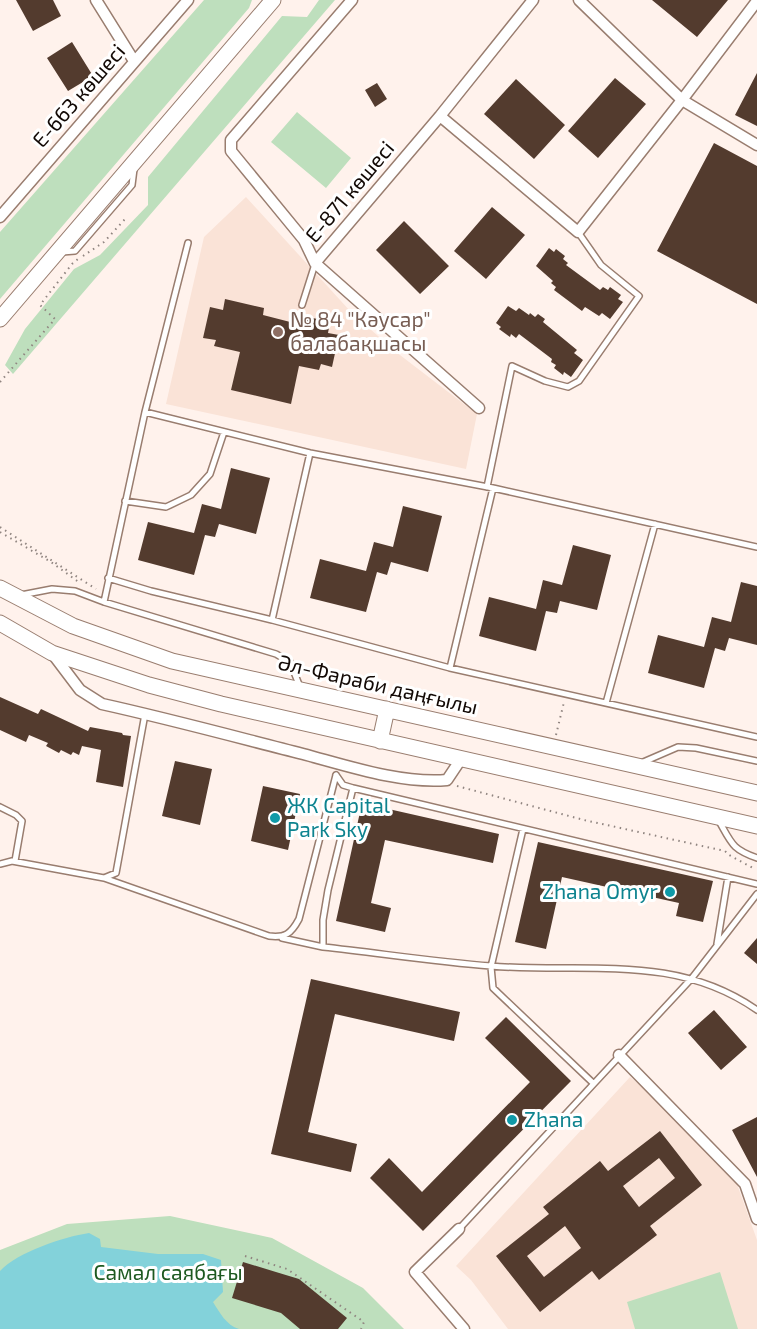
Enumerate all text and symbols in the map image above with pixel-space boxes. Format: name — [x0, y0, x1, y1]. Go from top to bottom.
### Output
street label: Е-663 көшесі — [26, 38, 129, 152]
street label: Е-871 көшесі — [299, 135, 398, 247]
place label: № 84 "Кәусар" балабақшасы — [290, 306, 431, 355]
marker: № 84 "Кәусар" балабақшасы — [271, 325, 285, 339]
street label: Әл-Фараби даңғылы — [276, 648, 481, 719]
place label: ЖК Capital Park Sky — [287, 792, 391, 841]
marker: ЖК Capital Park Sky — [268, 811, 282, 825]
place label: Zhana Omyr — [542, 878, 659, 903]
marker: Zhana Omyr — [663, 885, 677, 899]
place label: Zhana — [524, 1106, 583, 1131]
marker: Zhana — [505, 1113, 519, 1127]
park label: Самал саябағы — [93, 1259, 243, 1284]

